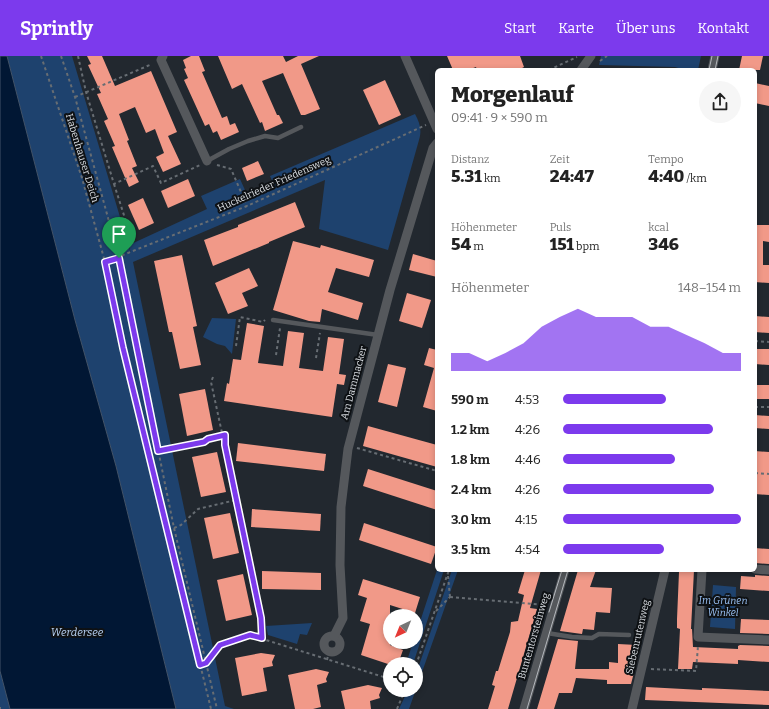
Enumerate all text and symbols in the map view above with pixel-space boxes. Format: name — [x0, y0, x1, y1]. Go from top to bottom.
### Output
text: Sprintly — [20, 17, 93, 40]
text: Start — [504, 20, 536, 37]
text: Karte — [558, 20, 594, 37]
text: Über uns — [616, 20, 675, 37]
text: Kontakt — [697, 20, 749, 37]
text: Morgenlauf — [451, 81, 574, 108]
button: share — [699, 81, 741, 123]
text: 09:41 · 9 × 590 m — [451, 110, 548, 125]
street label: Habenhauser Deich — [63, 112, 101, 205]
street label: Huckelrieder Friedensweg — [215, 153, 333, 214]
text: Distanz — [451, 153, 489, 166]
text: Zeit — [550, 153, 570, 166]
text: Tempo — [648, 153, 684, 166]
text: 5.31 — [451, 166, 482, 187]
text: 24:47 — [550, 166, 594, 187]
text: 4:40 — [648, 166, 684, 187]
text: km — [482, 172, 500, 185]
text: /km — [684, 172, 707, 185]
pin — [102, 217, 136, 258]
text: Höhenmeter — [451, 221, 517, 234]
text: Puls — [550, 221, 571, 234]
text: kcal — [648, 221, 669, 234]
icon: arrive — [108, 223, 130, 245]
text: 54 — [451, 234, 471, 255]
text: 151 — [550, 234, 574, 255]
text: 346 — [648, 234, 679, 255]
text: m — [471, 240, 484, 253]
text: bpm — [574, 240, 600, 253]
text: Höhenmeter — [451, 280, 529, 295]
text: 148–154 m — [678, 280, 741, 295]
street label: Am Dammacker — [338, 344, 370, 421]
text: 590 m — [451, 392, 489, 407]
text: 4:53 — [515, 392, 539, 407]
text: 1.2 km — [451, 422, 489, 437]
text: 4:26 — [515, 422, 540, 437]
text: 1.8 km — [451, 452, 490, 467]
text: 4:46 — [515, 452, 541, 467]
text: 2.4 km — [451, 482, 491, 497]
text: 4:26 — [515, 482, 540, 497]
text: 3.0 km — [451, 512, 491, 527]
text: 4:15 — [515, 512, 538, 527]
text: 3.5 km — [451, 542, 490, 557]
text: 4:54 — [515, 542, 540, 557]
street label: Buntentorsteinweg — [516, 591, 552, 681]
park label: Im Grünen Winkel — [699, 595, 747, 619]
street label: Siebenrutenweg — [624, 598, 653, 675]
north arrow — [383, 609, 423, 649]
map controls — [383, 609, 423, 697]
water label: Werdersee — [51, 626, 104, 639]
button: locate — [383, 657, 423, 697]

